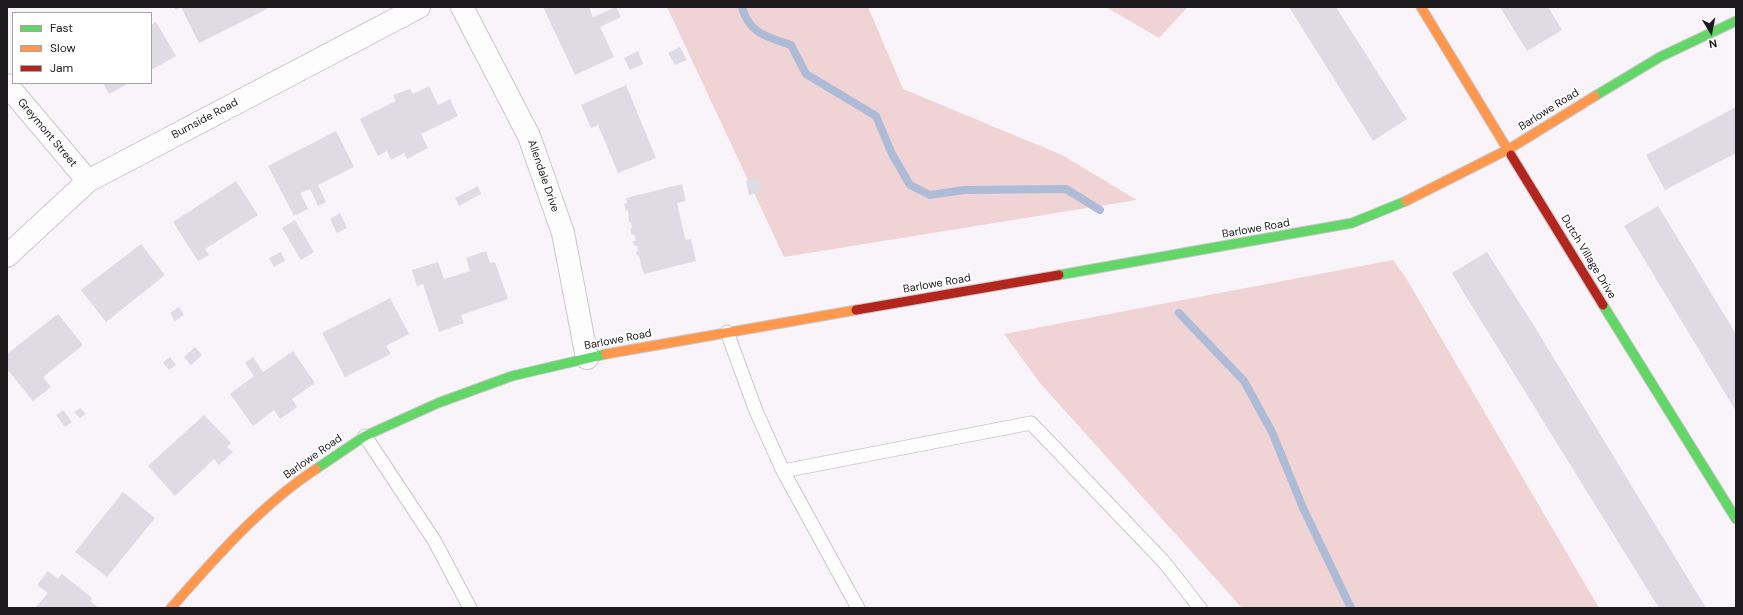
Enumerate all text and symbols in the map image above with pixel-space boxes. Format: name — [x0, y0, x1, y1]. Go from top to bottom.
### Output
legend — [12, 12, 152, 84]
north arrow — [1691, 12, 1731, 52]
text: Fast — [50, 20, 73, 36]
text: N — [1708, 36, 1718, 51]
text: Slow — [50, 40, 76, 56]
text: Jam — [50, 60, 73, 76]
street label: Barlowe Road — [1516, 86, 1582, 134]
street label: Greymont Street — [14, 96, 80, 170]
street label: Burnside Road — [170, 96, 240, 142]
street label: Allendale Drive — [524, 138, 562, 214]
street label: Dutch Village Drive — [1558, 213, 1618, 301]
street label: Barlowe Road — [1221, 217, 1291, 241]
street label: Barlowe Road — [902, 272, 972, 296]
street label: Barlowe Road — [583, 327, 653, 353]
street label: Barlowe Road — [281, 432, 345, 482]

